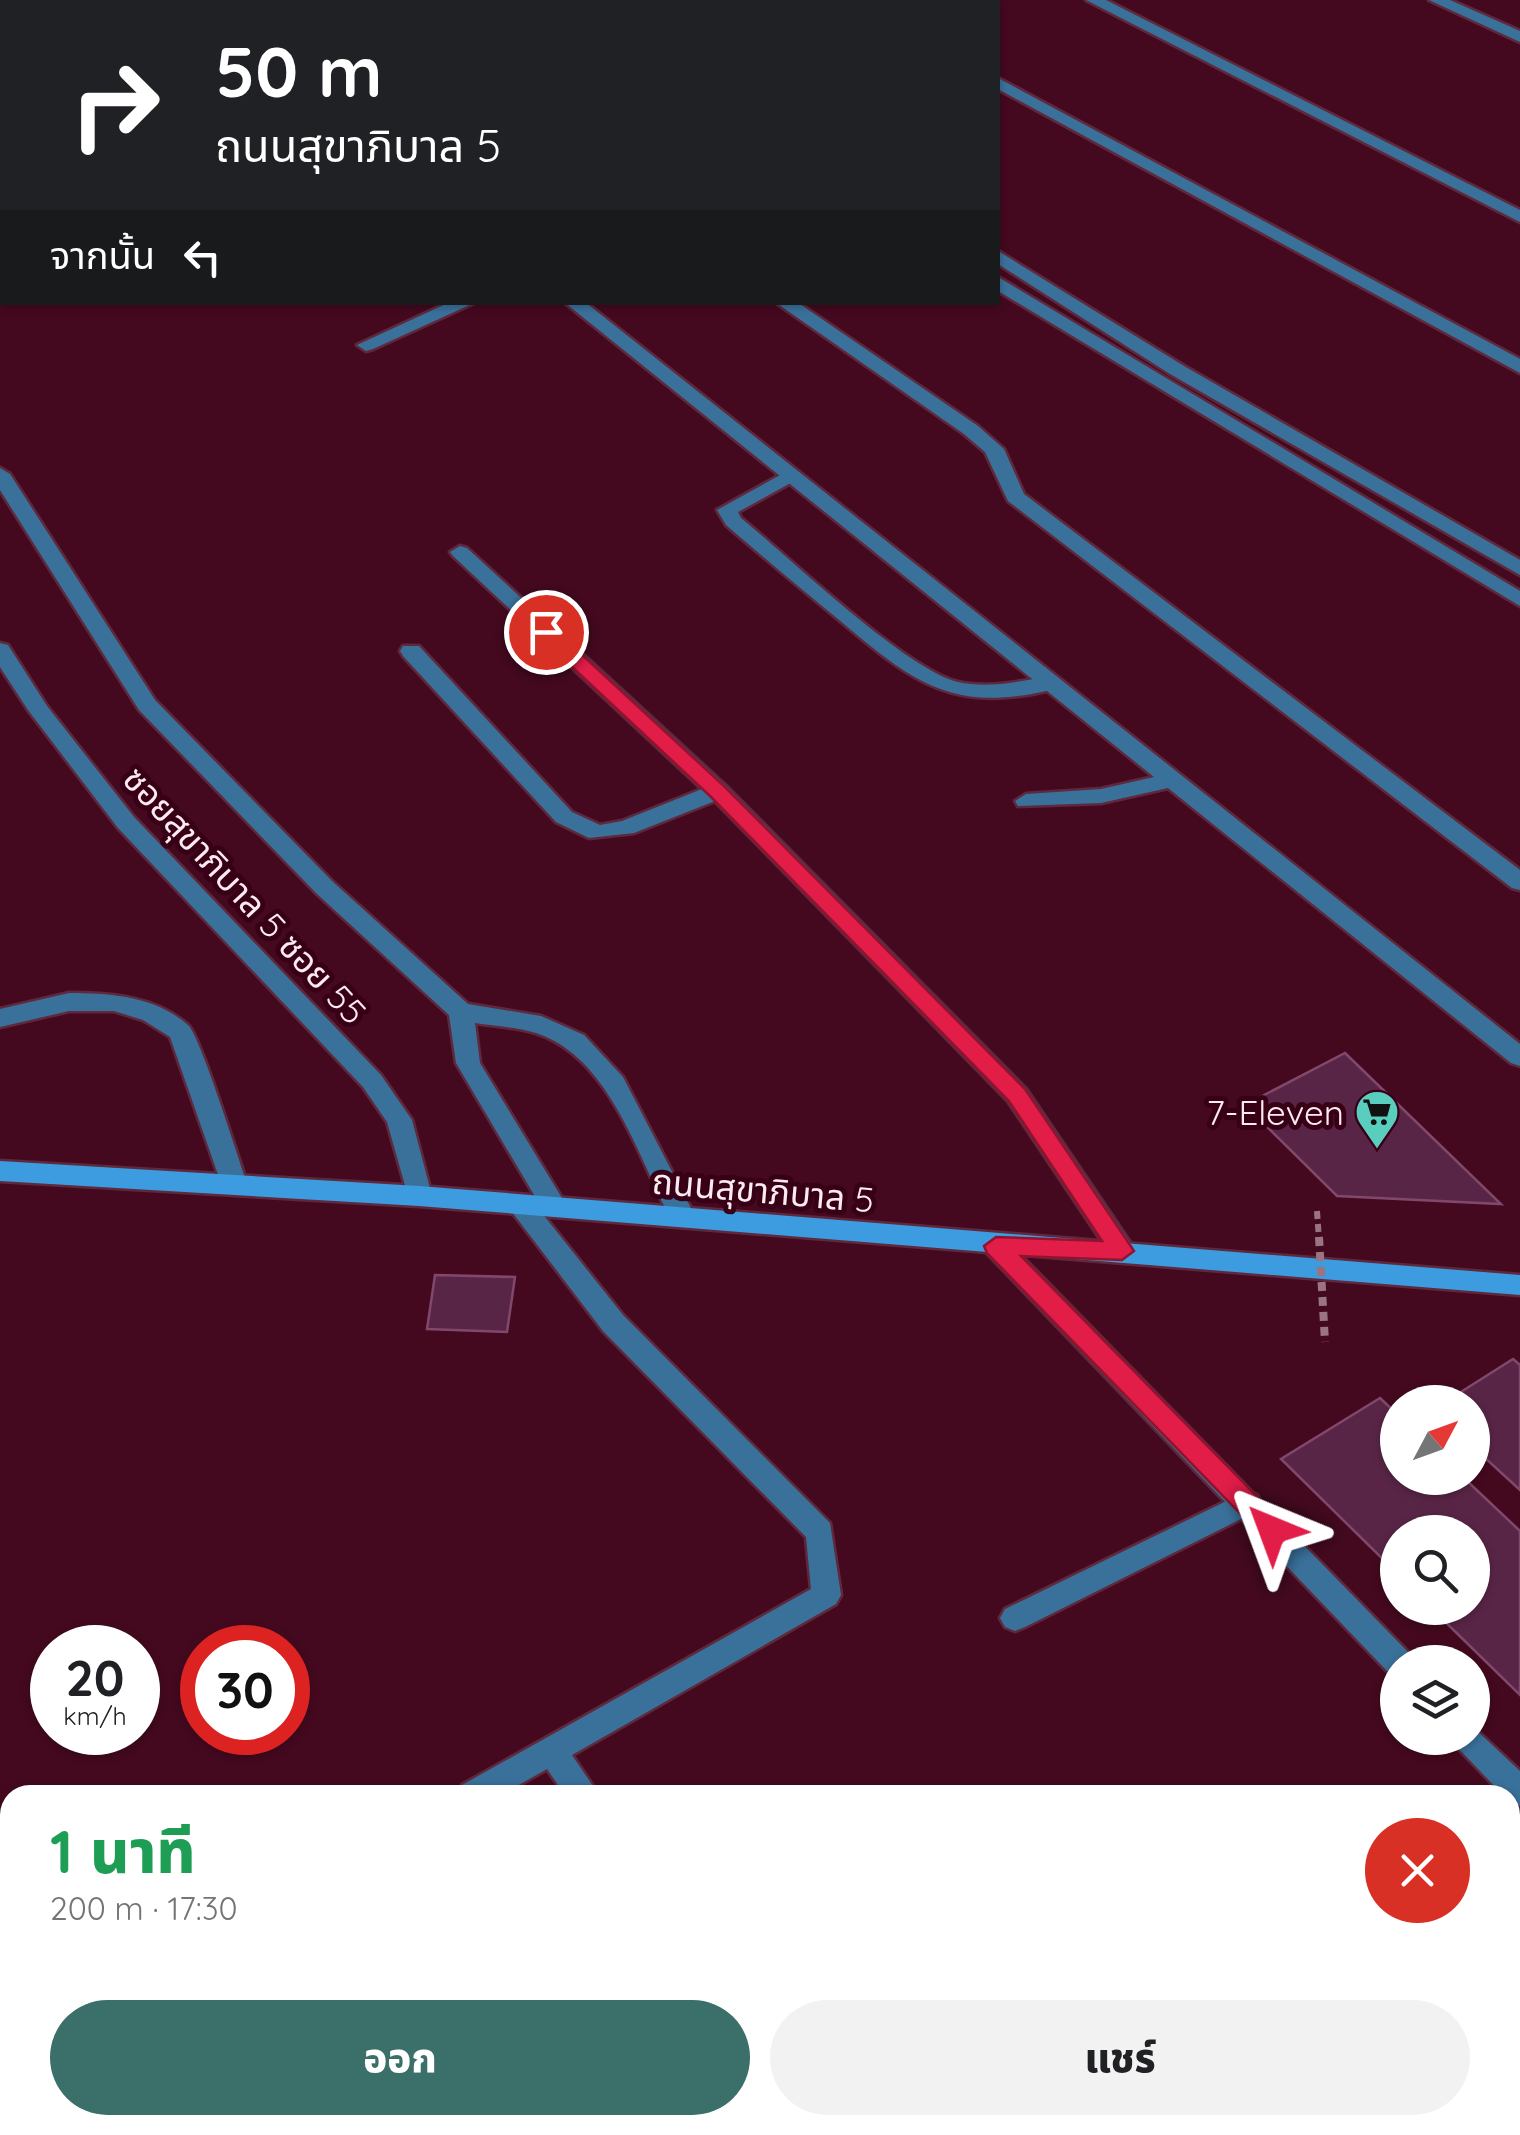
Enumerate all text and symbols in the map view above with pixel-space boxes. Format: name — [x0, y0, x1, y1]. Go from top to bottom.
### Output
text: 50 m — [215, 27, 382, 115]
icon: right — [50, 40, 180, 170]
text: ถนนสุขาภิบาล 5 — [215, 117, 501, 173]
icon: left — [175, 230, 230, 285]
text: จากนั้น — [50, 231, 155, 279]
pin — [504, 590, 589, 675]
icon: arrive — [519, 605, 574, 660]
street label: ซอยสุขาภิบาล 5 ซอย 55 — [114, 757, 376, 1033]
supermarket icon: 7-Eleven — [1354, 1089, 1400, 1150]
place label: 7-Eleven — [1207, 1090, 1344, 1134]
street label: ถนนสุขาภิบาล 5 — [650, 1158, 876, 1222]
north arrow — [1380, 1385, 1490, 1495]
map controls — [1380, 1385, 1490, 1755]
position arrow — [1220, 1478, 1324, 1582]
button: search — [1380, 1515, 1490, 1625]
speed limit sign: 30 — [180, 1625, 310, 1755]
button: layers — [1380, 1645, 1490, 1755]
text: 20 — [65, 1646, 125, 1709]
text: km/h — [63, 1700, 127, 1731]
text: 1 นาที — [50, 1813, 195, 1888]
button: close — [1365, 1818, 1470, 1923]
text: 200 m · 17:30 — [50, 1888, 238, 1928]
button: ออก — [50, 2000, 750, 2115]
button: แชร์ — [770, 2000, 1470, 2115]

